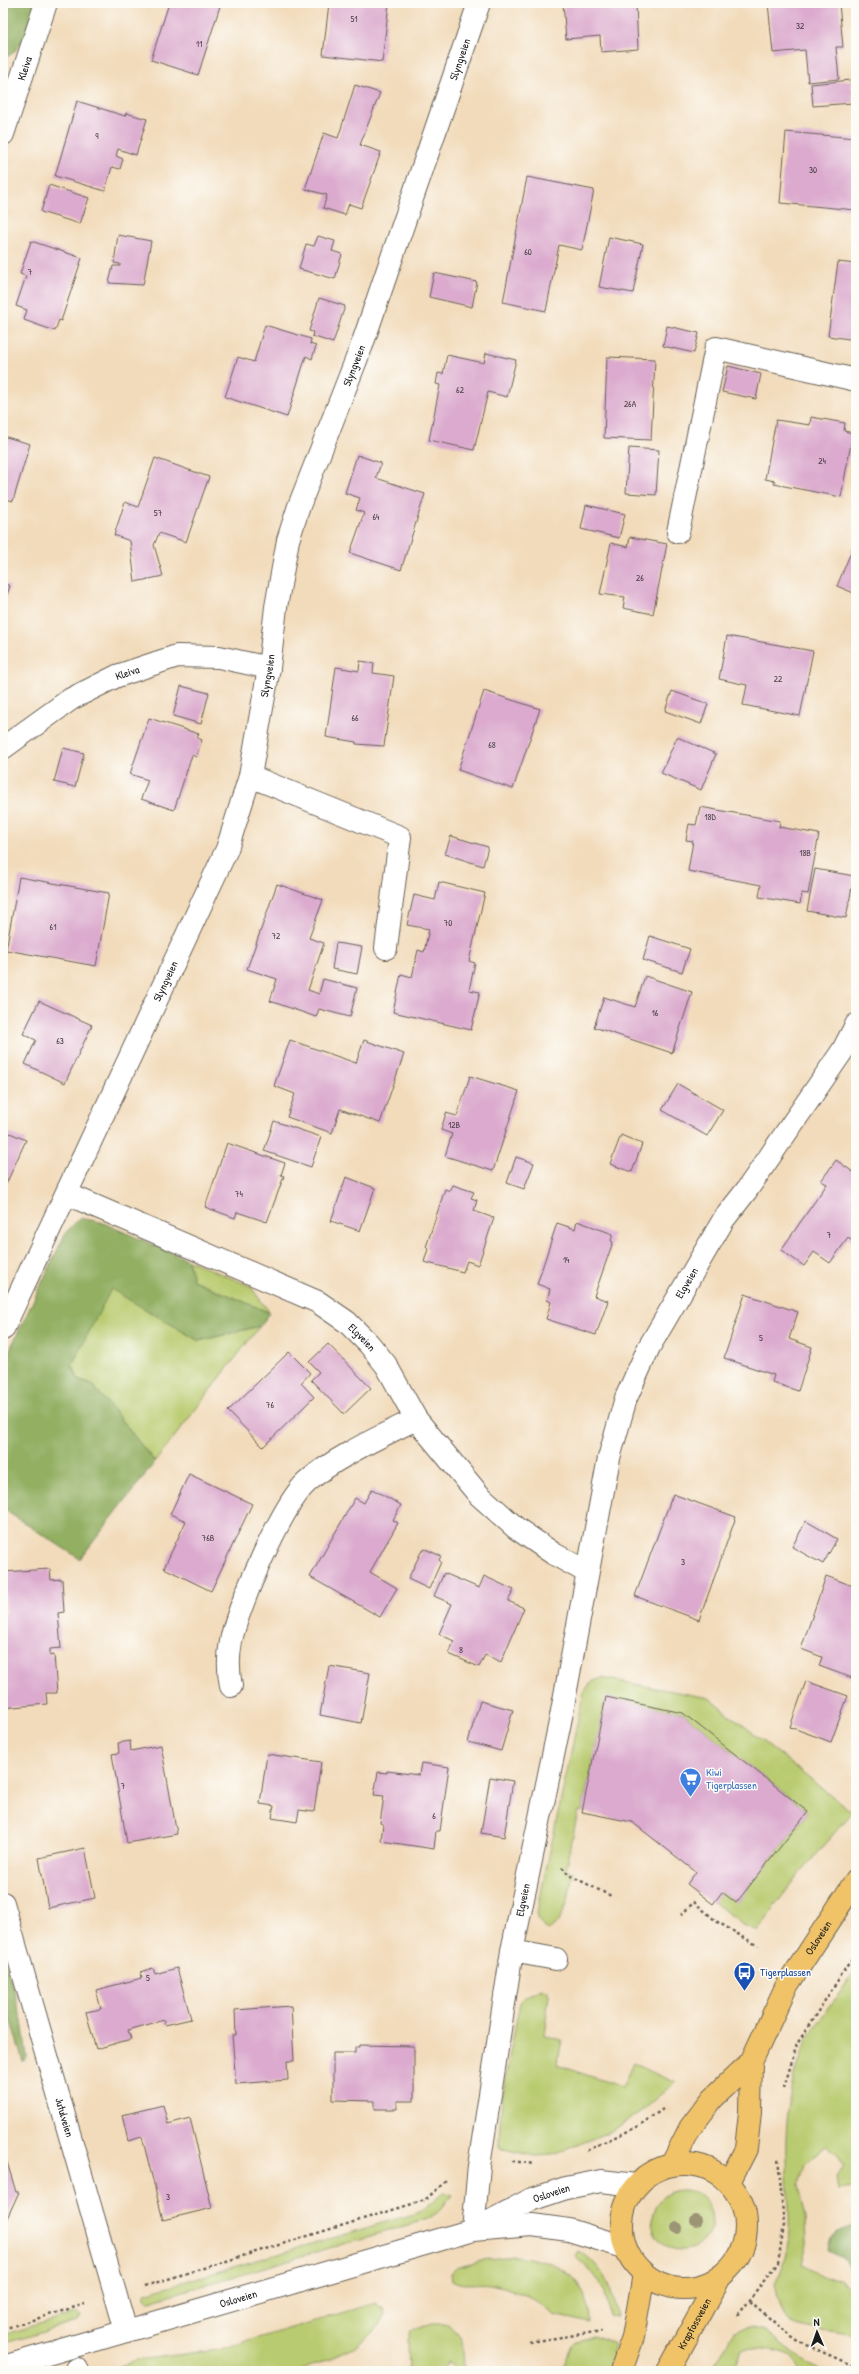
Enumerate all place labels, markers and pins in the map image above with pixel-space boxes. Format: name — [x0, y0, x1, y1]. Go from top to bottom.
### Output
supermarket icon: Kiwi Tigerplassen — [678, 1765, 704, 1798]
place label: Kiwi Tigerplassen — [706, 1765, 757, 1792]
bus stop icon: Tigerplassen — [732, 1959, 758, 1992]
place label: Tigerplassen — [760, 1965, 811, 1979]

